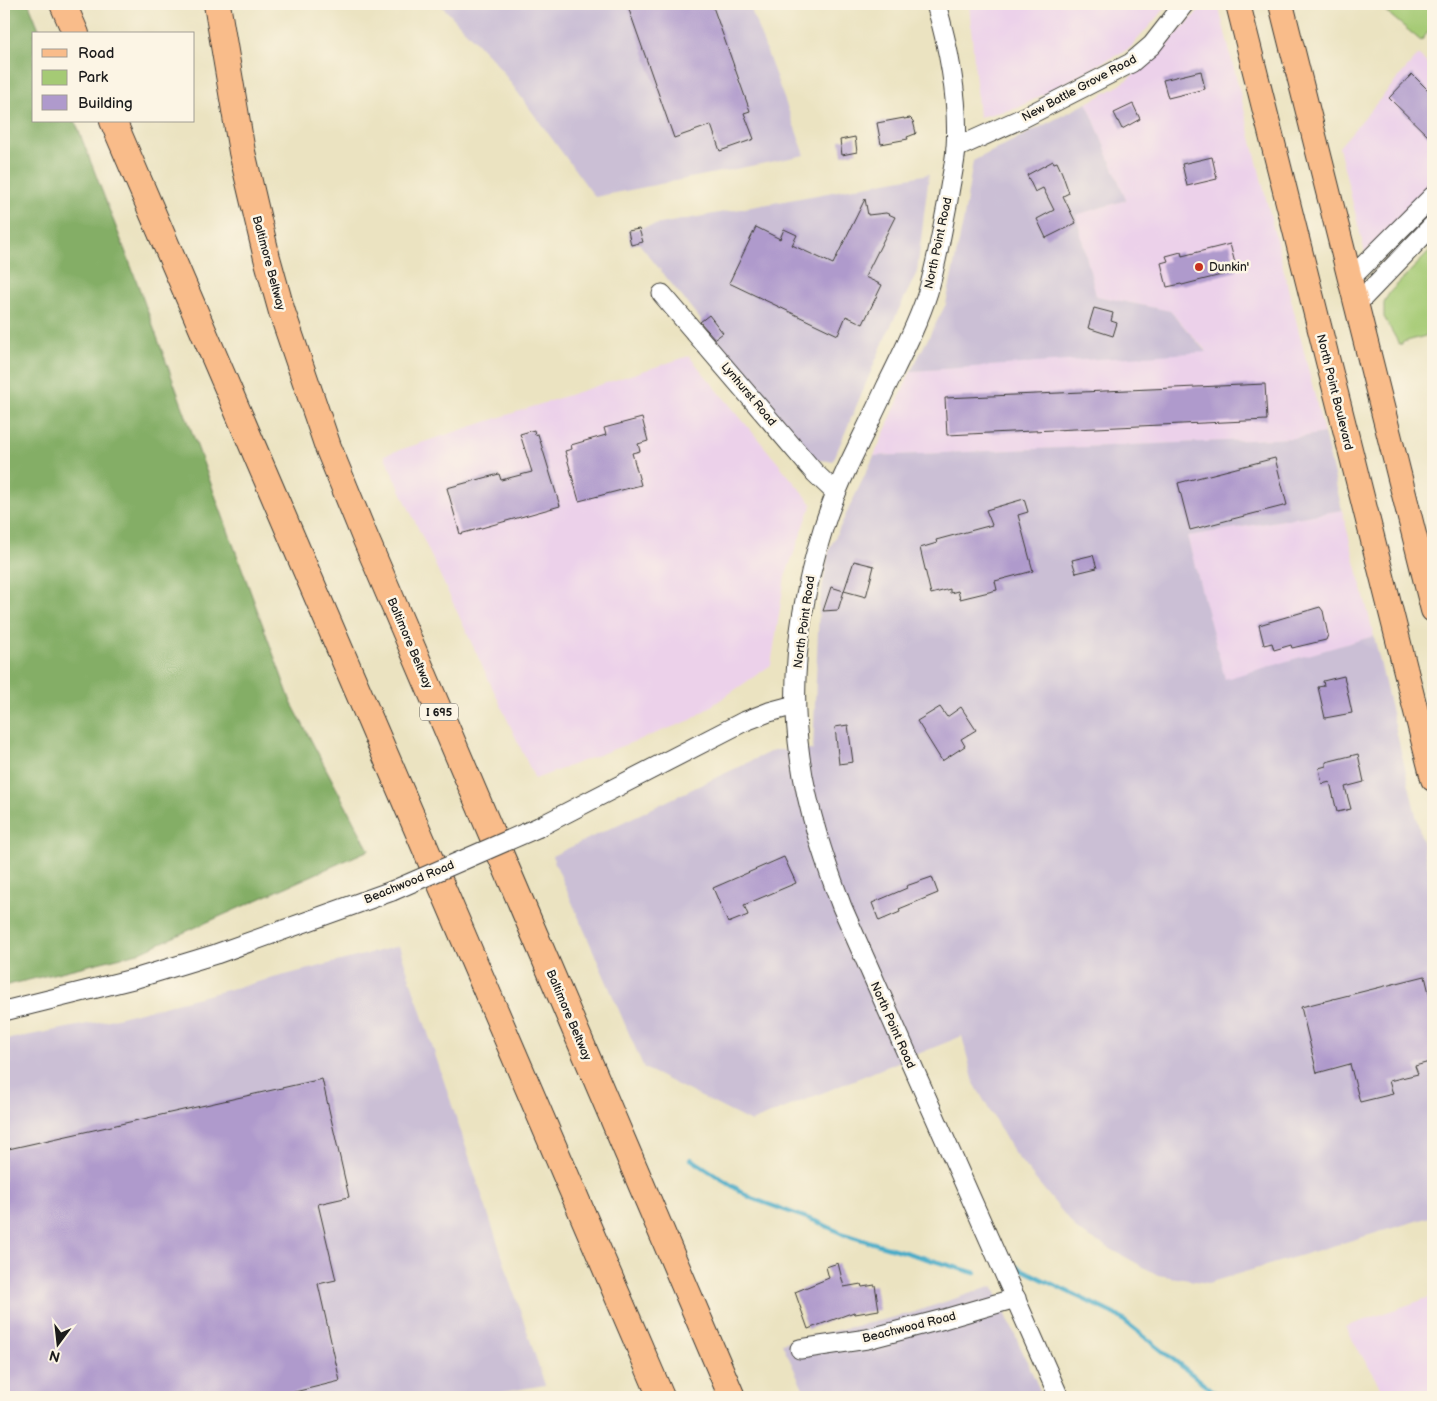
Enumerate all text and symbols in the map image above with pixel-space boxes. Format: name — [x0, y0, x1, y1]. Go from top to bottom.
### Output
legend — [32, 32, 195, 122]
text: Road — [78, 44, 114, 63]
street label: New Battle Grove Road — [1019, 52, 1139, 125]
text: Park — [78, 68, 109, 87]
text: Building — [78, 94, 133, 113]
street label: North Point Road — [921, 196, 956, 290]
street label: Baltimore Beltway — [249, 214, 288, 313]
place label: Dunkin' — [1209, 260, 1249, 275]
marker: Dunkin' — [1193, 261, 1205, 273]
street label: North Point Boulevard — [1313, 333, 1356, 452]
street label: Lynhurst Road — [718, 360, 780, 429]
street label: North Point Road — [791, 575, 818, 669]
street label: Baltimore Beltway — [384, 596, 436, 691]
road number: I 695 — [420, 704, 458, 720]
street label: Beachwood Road — [362, 858, 457, 907]
street label: Baltimore Beltway — [543, 968, 595, 1063]
street label: North Point Road — [867, 980, 918, 1071]
street label: Beachwood Road — [861, 1309, 958, 1346]
north arrow — [32, 1318, 82, 1368]
text: N — [47, 1347, 62, 1366]

